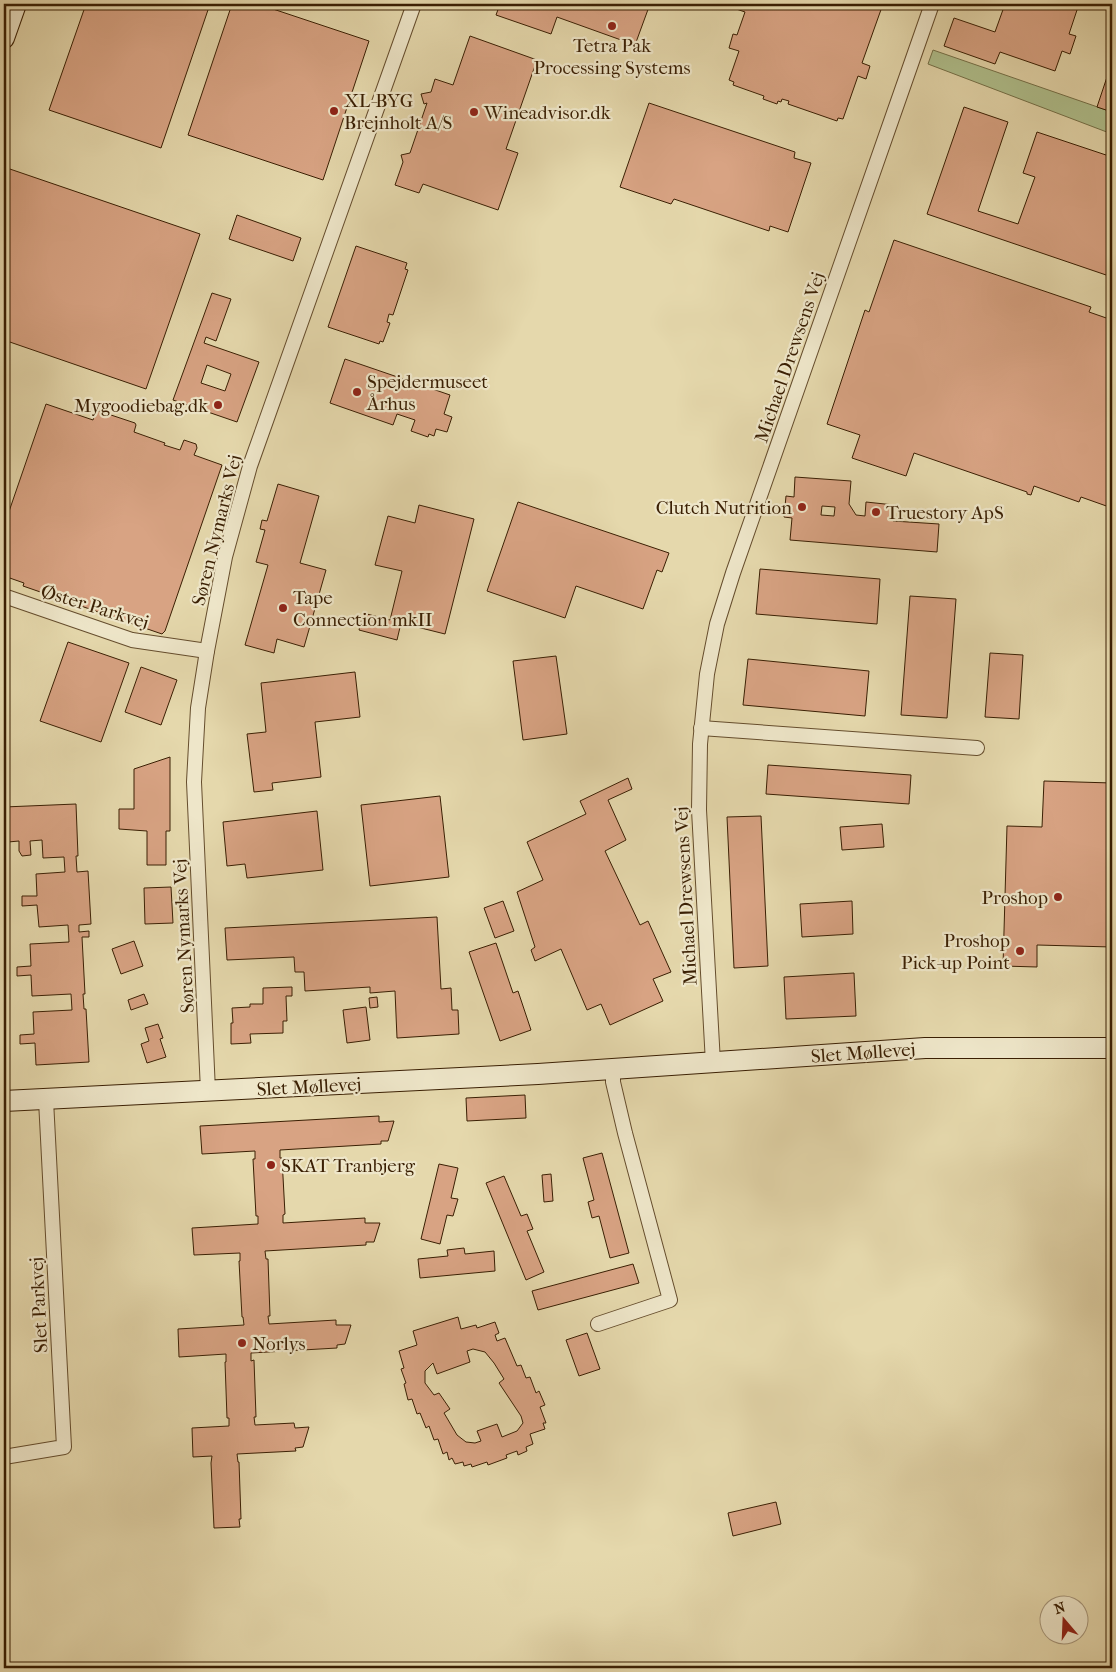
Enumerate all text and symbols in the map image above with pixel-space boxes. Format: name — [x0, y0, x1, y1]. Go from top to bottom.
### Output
marker: Tetra Pak Processing Systems — [606, 20, 618, 32]
place label: Tetra Pak Processing Systems — [533, 35, 691, 79]
place label: XL-BYG Brejnholt A/S — [344, 90, 453, 134]
place label: Wineadvisor.dk — [483, 102, 611, 124]
marker: XL-BYG Brejnholt A/S — [328, 105, 340, 117]
marker: Wineadvisor.dk — [468, 106, 480, 118]
street label: Michael Drewsens Vej — [750, 269, 830, 446]
place label: Spejdermuseet Århus — [366, 371, 488, 415]
marker: Spejdermuseet Århus — [351, 386, 363, 398]
place label: Mygoodiebag.dk — [74, 395, 208, 417]
marker: Mygoodiebag.dk — [212, 399, 224, 411]
street label: Søren Nymarks Vej — [188, 453, 246, 608]
place label: Clutch Nutrition — [656, 497, 792, 519]
marker: Clutch Nutrition — [796, 501, 808, 513]
place label: Truestory ApS — [886, 502, 1004, 524]
marker: Truestory ApS — [870, 506, 882, 518]
street label: Øster Parkvej — [38, 580, 151, 634]
place label: Tape Connection mkII — [293, 587, 432, 631]
marker: Tape Connection mkII — [277, 602, 289, 614]
street label: Michael Drewsens Vej — [670, 806, 702, 986]
street label: Søren Nymarks Vej — [169, 858, 199, 1014]
place label: Proshop — [981, 887, 1048, 909]
marker: Proshop — [1052, 891, 1064, 903]
place label: Proshop Pick-up Point — [901, 930, 1010, 974]
marker: Proshop Pick-up Point — [1014, 945, 1026, 957]
street label: Slet Møllevej — [810, 1038, 916, 1068]
street label: Slet Møllevej — [256, 1073, 362, 1101]
place label: SKAT Tranbjerg — [281, 1155, 416, 1177]
marker: SKAT Tranbjerg — [265, 1159, 277, 1171]
street label: Slet Parkvej — [25, 1256, 53, 1354]
place label: Norlys — [252, 1333, 305, 1355]
marker: Norlys — [236, 1337, 248, 1349]
north arrow — [1038, 1594, 1088, 1644]
text: N — [1052, 1598, 1068, 1618]

